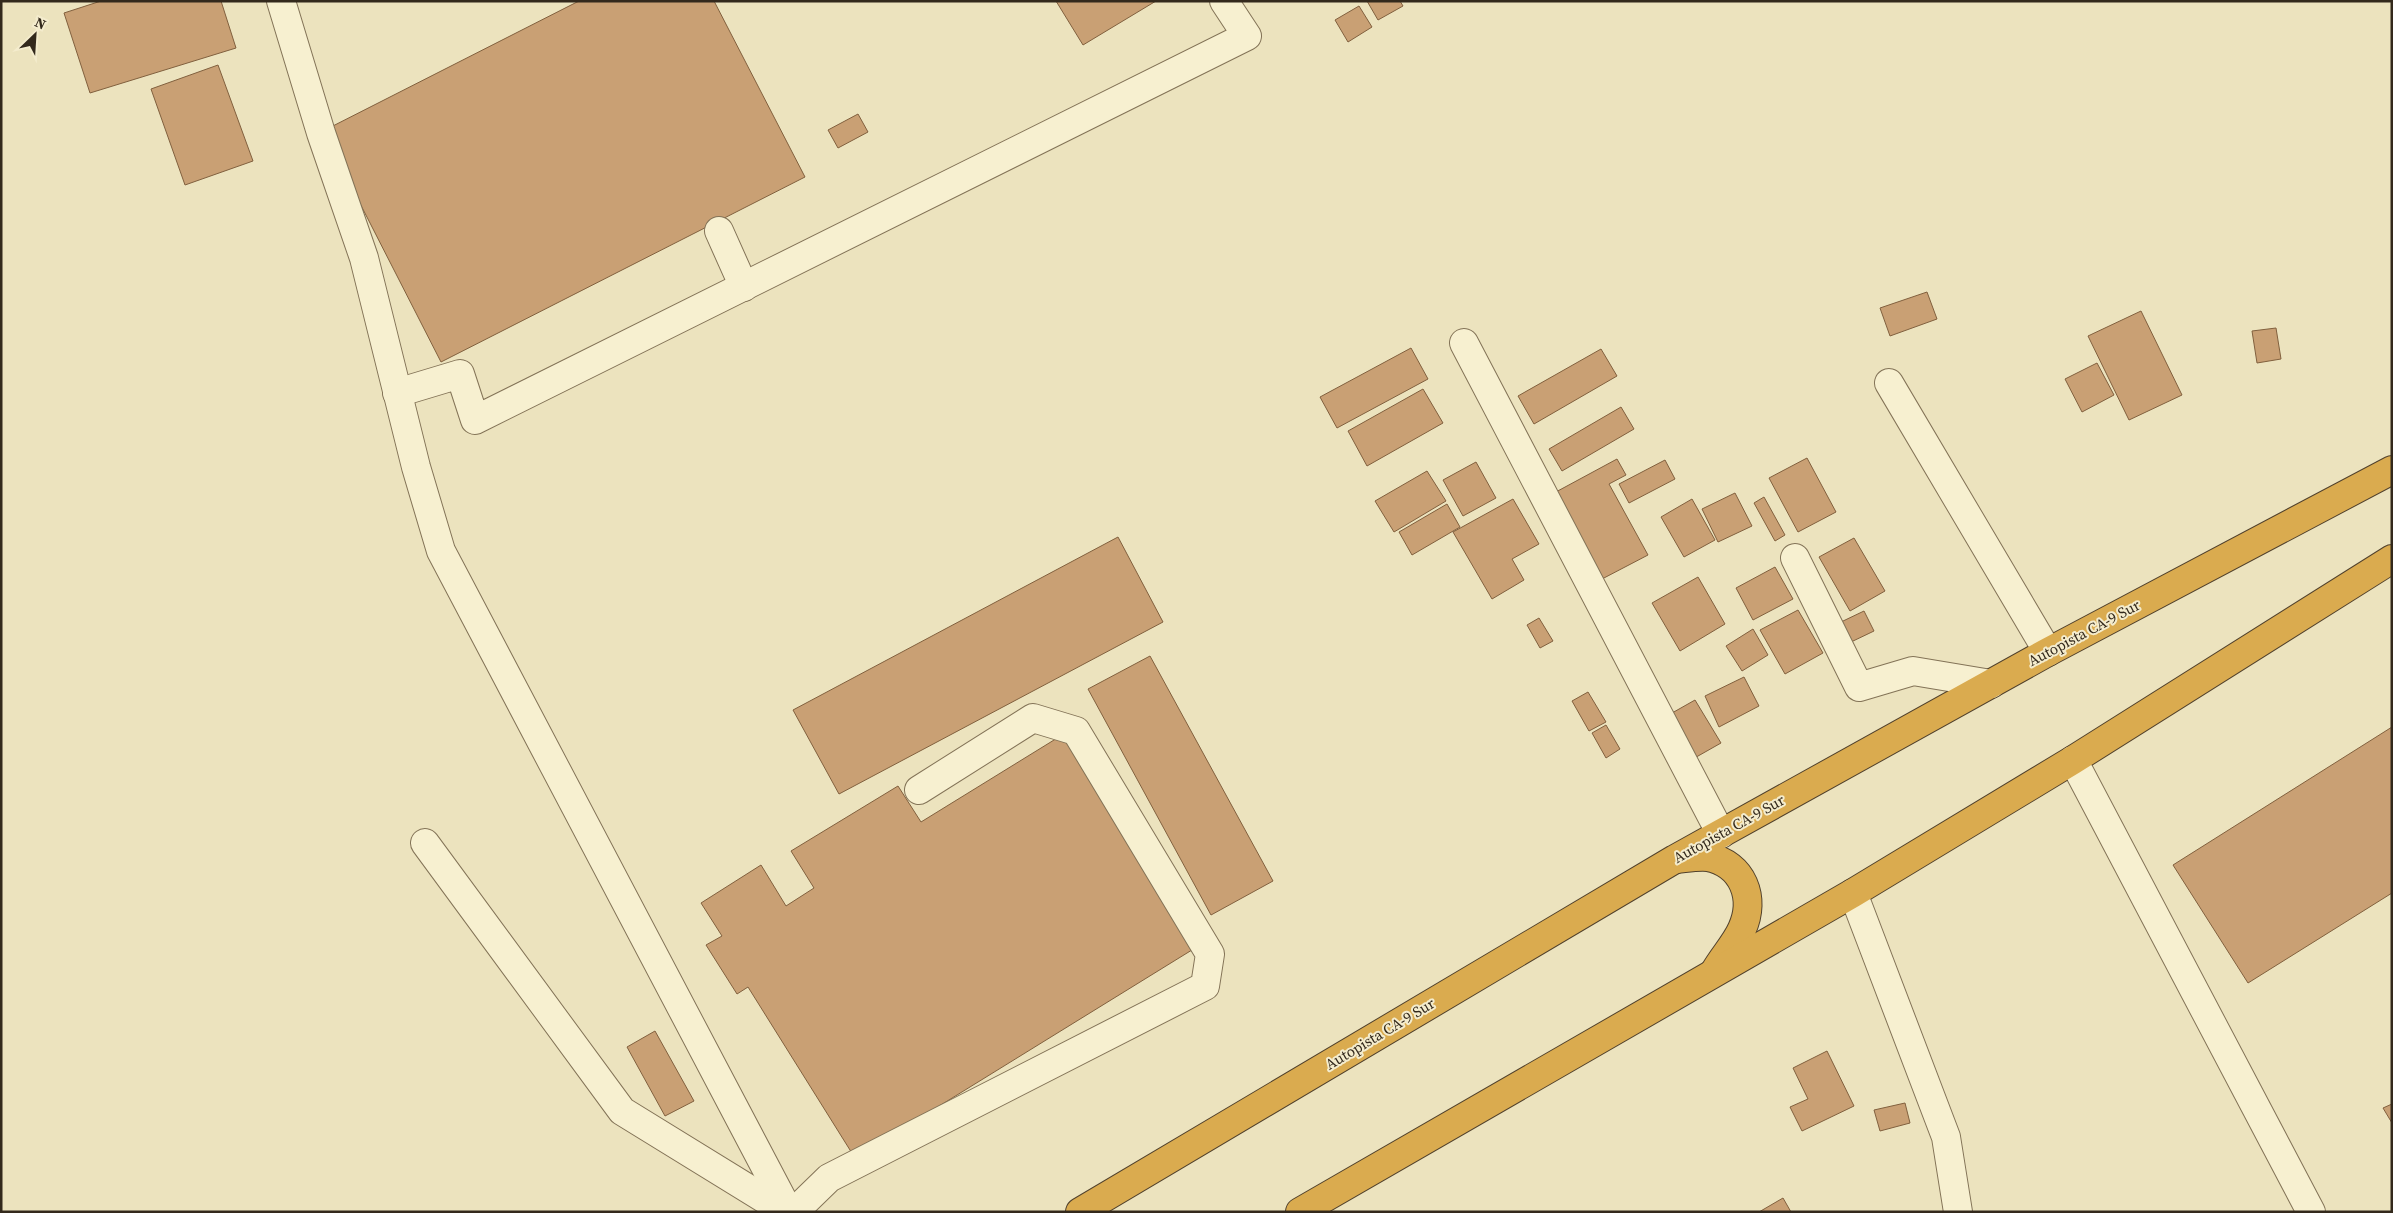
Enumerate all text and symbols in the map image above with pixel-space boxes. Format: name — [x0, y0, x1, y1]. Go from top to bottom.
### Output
north arrow — [10, 10, 60, 60]
text: N — [32, 12, 49, 34]
street label: Autopista CA-9 Sur — [2024, 594, 2144, 671]
street label: Autopista CA-9 Sur — [1669, 789, 1789, 868]
street label: Autopista CA-9 Sur — [1321, 992, 1439, 1075]

